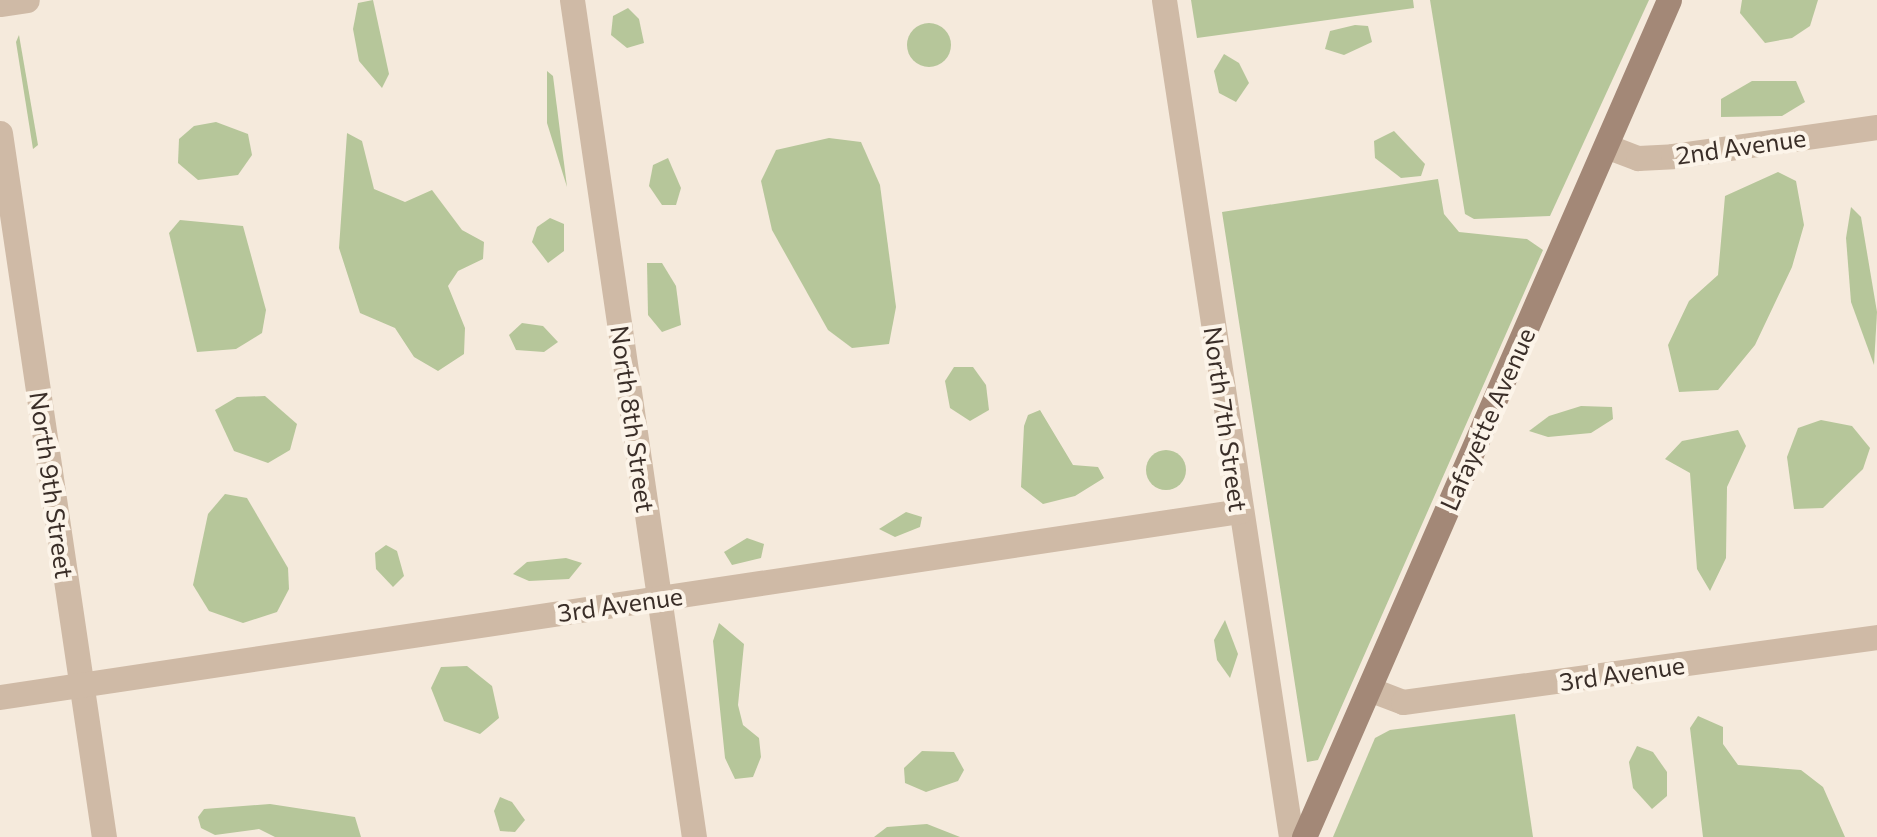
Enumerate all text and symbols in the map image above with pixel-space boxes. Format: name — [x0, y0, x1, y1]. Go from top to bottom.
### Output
street label: 2nd Avenue — [1674, 122, 1808, 170]
street label: Lafayette Avenue — [1433, 323, 1541, 515]
street label: North 8th Street — [605, 324, 661, 514]
street label: North 7th Street — [1198, 325, 1254, 513]
street label: North 9th Street — [24, 390, 80, 580]
street label: 3rd Avenue — [555, 580, 685, 628]
street label: 3rd Avenue — [1557, 649, 1687, 697]

